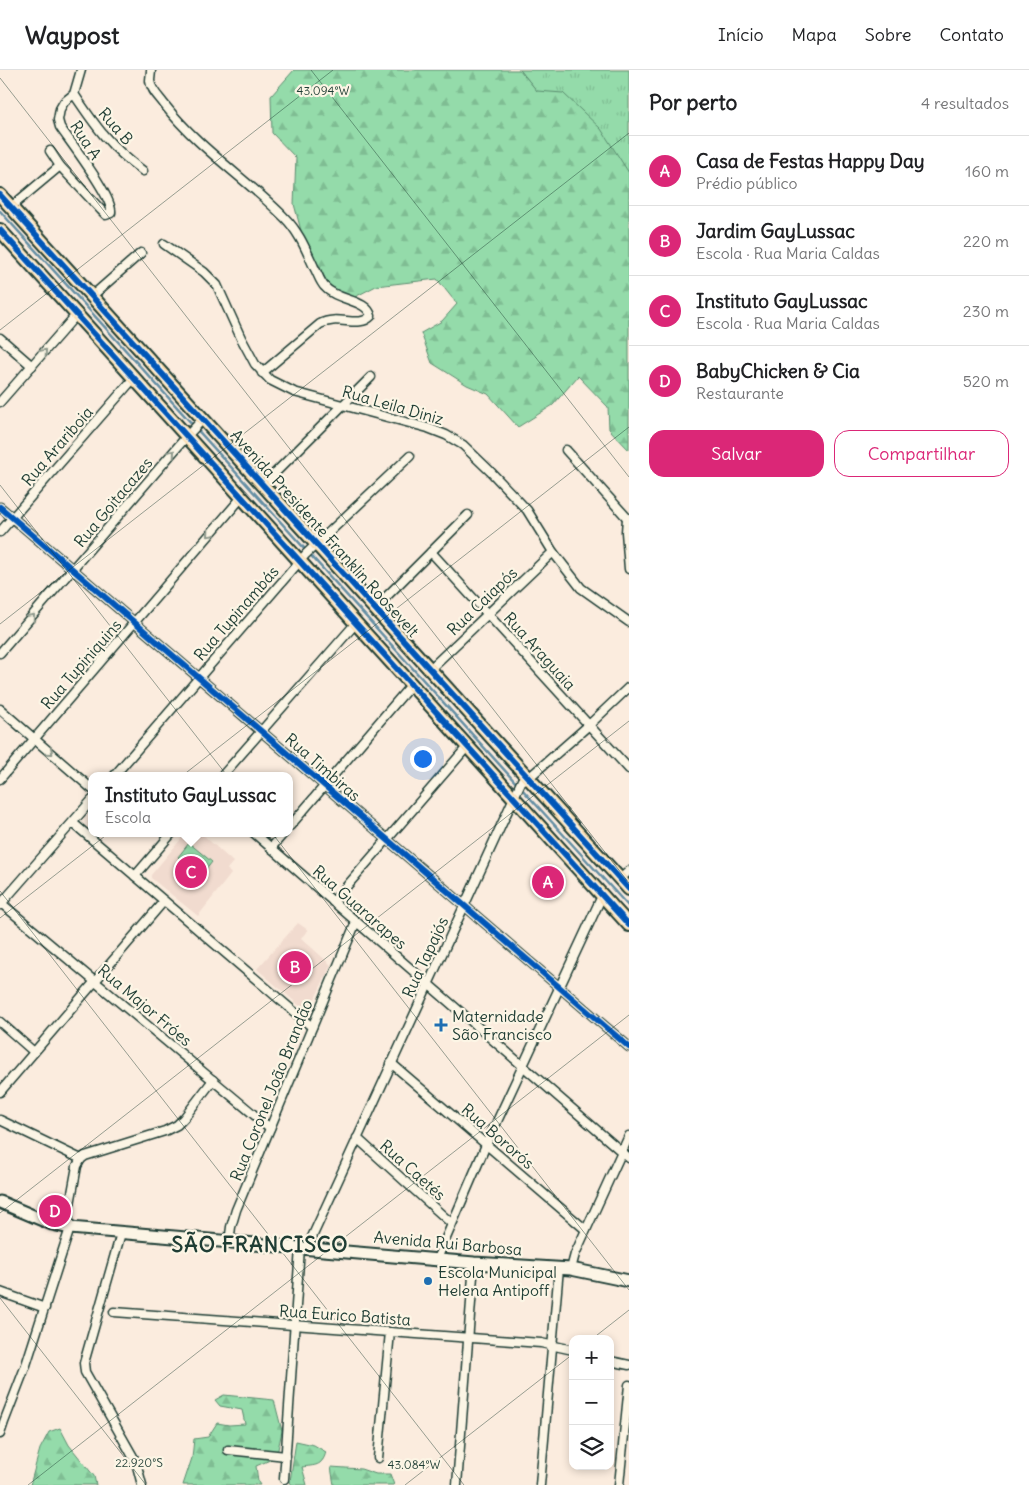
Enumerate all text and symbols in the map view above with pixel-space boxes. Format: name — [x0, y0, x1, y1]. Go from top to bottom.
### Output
text: Waypost — [25, 20, 119, 50]
text: Início — [718, 23, 764, 46]
text: Mapa — [792, 23, 837, 46]
text: Sobre — [865, 23, 911, 46]
text: Contato — [939, 23, 1004, 46]
text: 43.094°W — [297, 83, 350, 98]
text: Por perto — [649, 89, 737, 116]
text: 4 resultados — [921, 93, 1009, 113]
street label: Rua B — [94, 103, 138, 149]
street label: Rua A — [66, 117, 106, 163]
text: Casa de Festas Happy Day — [696, 149, 925, 173]
text: A — [660, 161, 670, 181]
text: 160 m — [965, 161, 1009, 181]
text: Prédio público — [696, 173, 798, 193]
text: Jardim GayLussac — [696, 219, 855, 243]
text: B — [660, 231, 670, 251]
text: 220 m — [963, 231, 1009, 251]
text: Escola · Rua Maria Caldas — [696, 243, 880, 263]
text: Instituto GayLussac — [696, 289, 868, 313]
text: C — [660, 301, 670, 321]
text: 230 m — [963, 301, 1009, 321]
text: Escola · Rua Maria Caldas — [696, 313, 880, 333]
one-way arrow — [38, 349, 47, 358]
text: BabyChicken & Cia — [696, 359, 860, 383]
text: D — [659, 371, 671, 391]
text: 520 m — [963, 371, 1009, 391]
street label: Rua Leila Diniz — [340, 381, 446, 429]
text: Restaurante — [696, 383, 784, 403]
street label: Rua Arariboia — [17, 402, 97, 490]
street label: Avenida Presidente Franklin Roosevelt — [226, 425, 424, 641]
button: Salvar — [649, 430, 824, 477]
button: Compartilhar — [834, 430, 1009, 477]
one-way arrow — [167, 450, 176, 459]
street label: Rua Goitacazes — [70, 453, 156, 551]
one-way arrow — [207, 529, 216, 538]
street label: Rua Tupinambás — [189, 561, 283, 665]
street label: Rua Caiapós — [443, 563, 521, 639]
street label: Rua Araguaia — [500, 608, 580, 694]
one-way arrow — [26, 613, 35, 622]
street label: Rua Tupiniquins — [36, 615, 126, 713]
street label: Rua Timbiras — [281, 729, 365, 805]
your location — [410, 746, 436, 772]
one-way arrow — [44, 747, 53, 756]
popup — [88, 772, 293, 837]
text: Instituto GayLussac — [105, 783, 276, 807]
text: Escola — [105, 807, 151, 827]
pin: C — [175, 853, 207, 891]
street label: Rua Guararapes — [309, 861, 411, 953]
pin: A — [532, 863, 564, 901]
street label: Rua Tapajós — [398, 913, 452, 1001]
pin: B — [279, 948, 311, 986]
street label: Rua Major Fróes — [94, 960, 196, 1050]
street label: Rua Coronel João Brandão — [225, 996, 317, 1184]
place label: Maternidade São Francisco — [452, 1006, 552, 1044]
marker: Maternidade São Francisco — [434, 1018, 448, 1032]
street label: Rua Bororós — [458, 1099, 538, 1173]
street label: Rua Caetés — [376, 1135, 450, 1205]
pin: D — [39, 1192, 71, 1230]
street label: Avenida Rui Barbosa — [373, 1227, 523, 1259]
district label: SÃO FRANCISCO — [172, 1231, 348, 1258]
place label: Escola Municipal Helena Antipoff — [438, 1262, 557, 1300]
marker: Escola Municipal Helena Antipoff — [422, 1275, 434, 1287]
street label: Rua Eurico Batista — [278, 1300, 412, 1330]
map controls — [569, 1335, 614, 1470]
button: + — [569, 1335, 614, 1380]
button: − — [569, 1380, 614, 1425]
button: layers — [569, 1425, 614, 1470]
text: 22.920°S — [115, 1455, 163, 1470]
text: 43.084°W — [388, 1457, 441, 1472]

